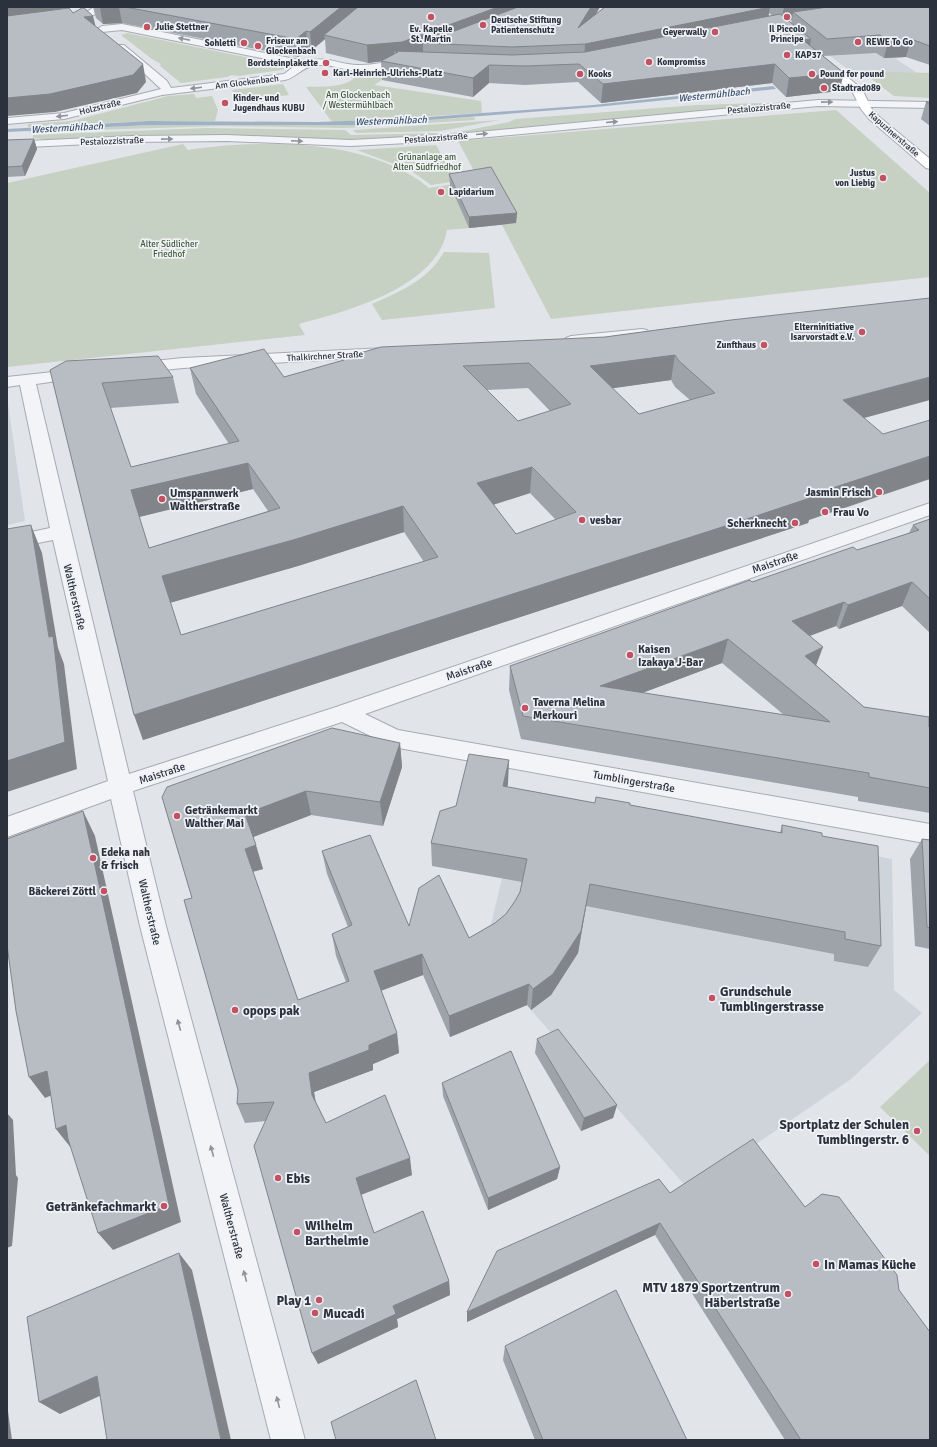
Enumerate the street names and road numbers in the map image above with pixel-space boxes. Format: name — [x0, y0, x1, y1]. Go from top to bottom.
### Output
street label: Am Glockenbach — [215, 73, 280, 92]
street label: Holzstraße — [78, 97, 123, 118]
street label: Pestalozzistraße — [727, 100, 792, 117]
street label: Kapuzinerstraße — [866, 109, 922, 160]
street label: Pestalozzistraße — [404, 131, 469, 146]
street label: Pestalozzistraße — [80, 135, 144, 148]
street label: Thalkirchner Straße — [287, 349, 364, 364]
street label: Maistraße — [750, 549, 800, 576]
street label: Waltherstraße — [61, 563, 88, 631]
street label: Maistraße — [444, 656, 494, 683]
street label: Maistraße — [137, 760, 187, 787]
street label: Tumblingerstraße — [592, 768, 676, 795]
street label: Waltherstraße — [136, 878, 163, 946]
street label: Waltherstraße — [216, 1192, 247, 1260]

